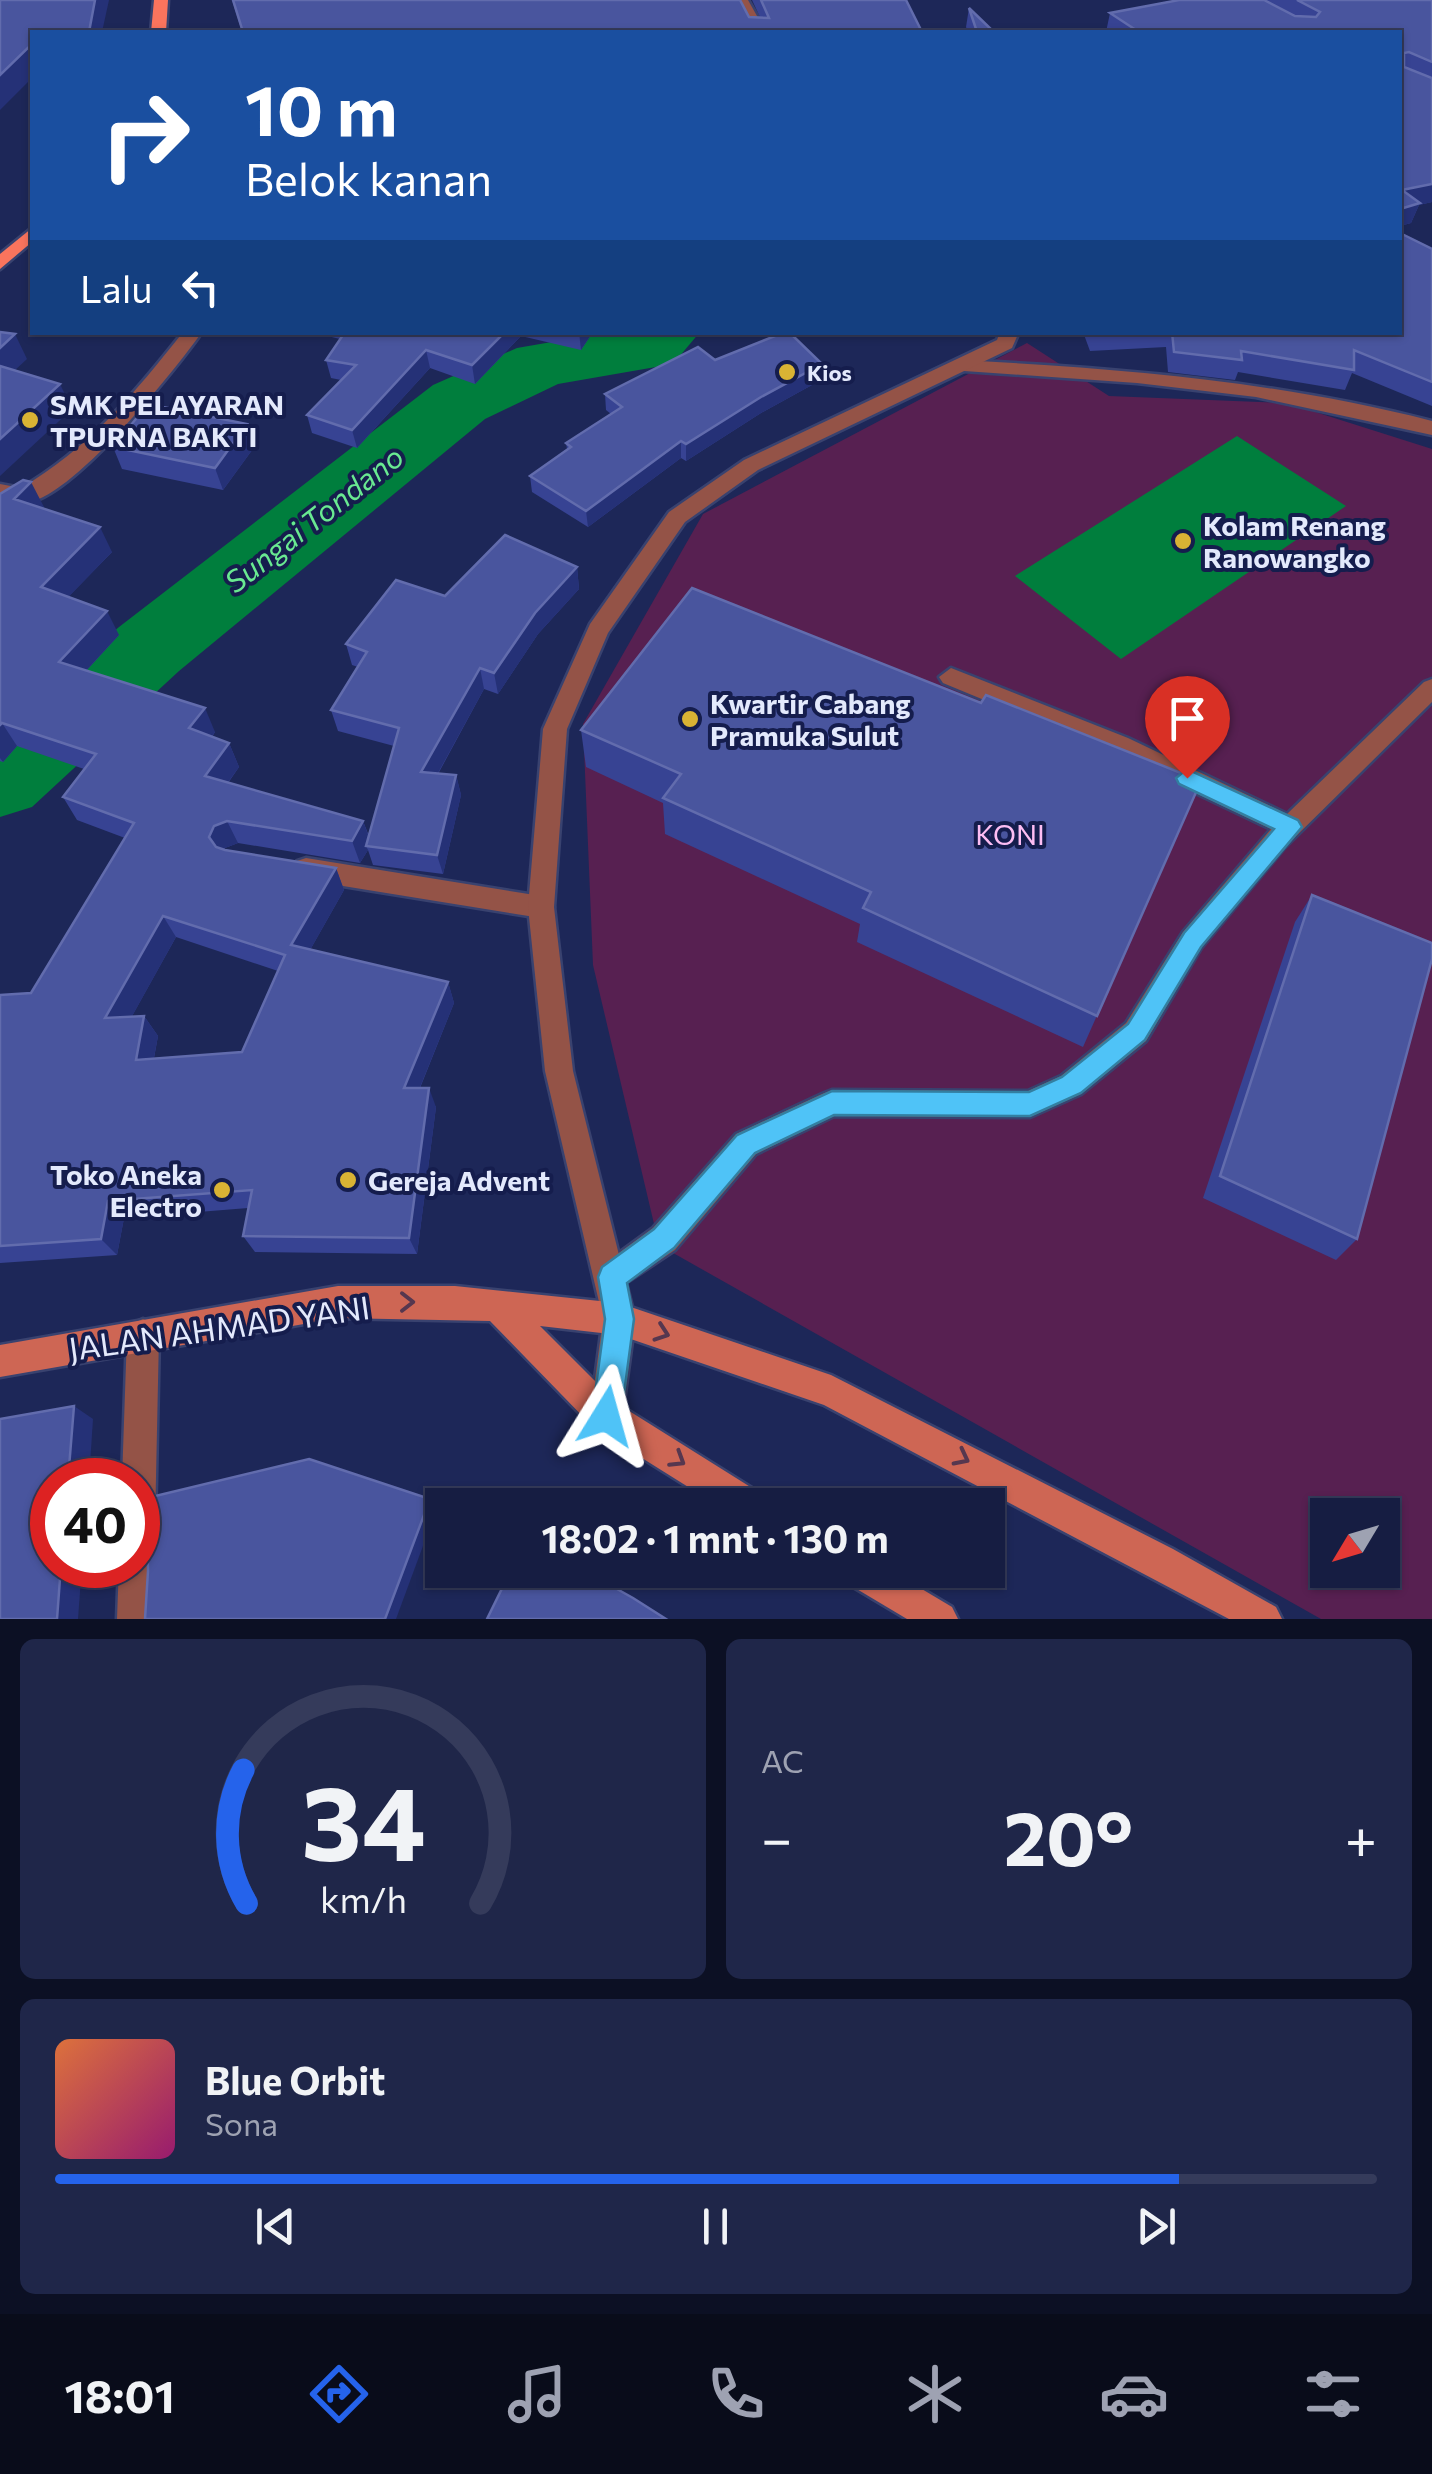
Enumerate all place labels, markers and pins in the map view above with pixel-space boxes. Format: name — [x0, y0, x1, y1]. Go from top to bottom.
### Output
place label: Kios — [807, 359, 852, 386]
marker: Kios — [776, 361, 798, 383]
place label: SMK PELAYARAN TPURNA BAKTI — [50, 387, 284, 453]
marker: SMK PELAYARAN TPURNA BAKTI — [19, 409, 41, 431]
place label: Kolam Renang Ranowangko — [1203, 508, 1386, 574]
marker: Kolam Renang Ranowangko — [1172, 530, 1194, 552]
pin — [1145, 676, 1230, 779]
place label: Kwartir Cabang Pramuka Sulut — [710, 686, 911, 752]
marker: Kwartir Cabang Pramuka Sulut — [679, 708, 701, 730]
place label: Toko Aneka Electro — [50, 1157, 202, 1223]
place label: Gereja Advent — [368, 1163, 550, 1197]
marker: Gereja Advent — [337, 1169, 359, 1191]
marker: Toko Aneka Electro — [211, 1179, 233, 1201]

